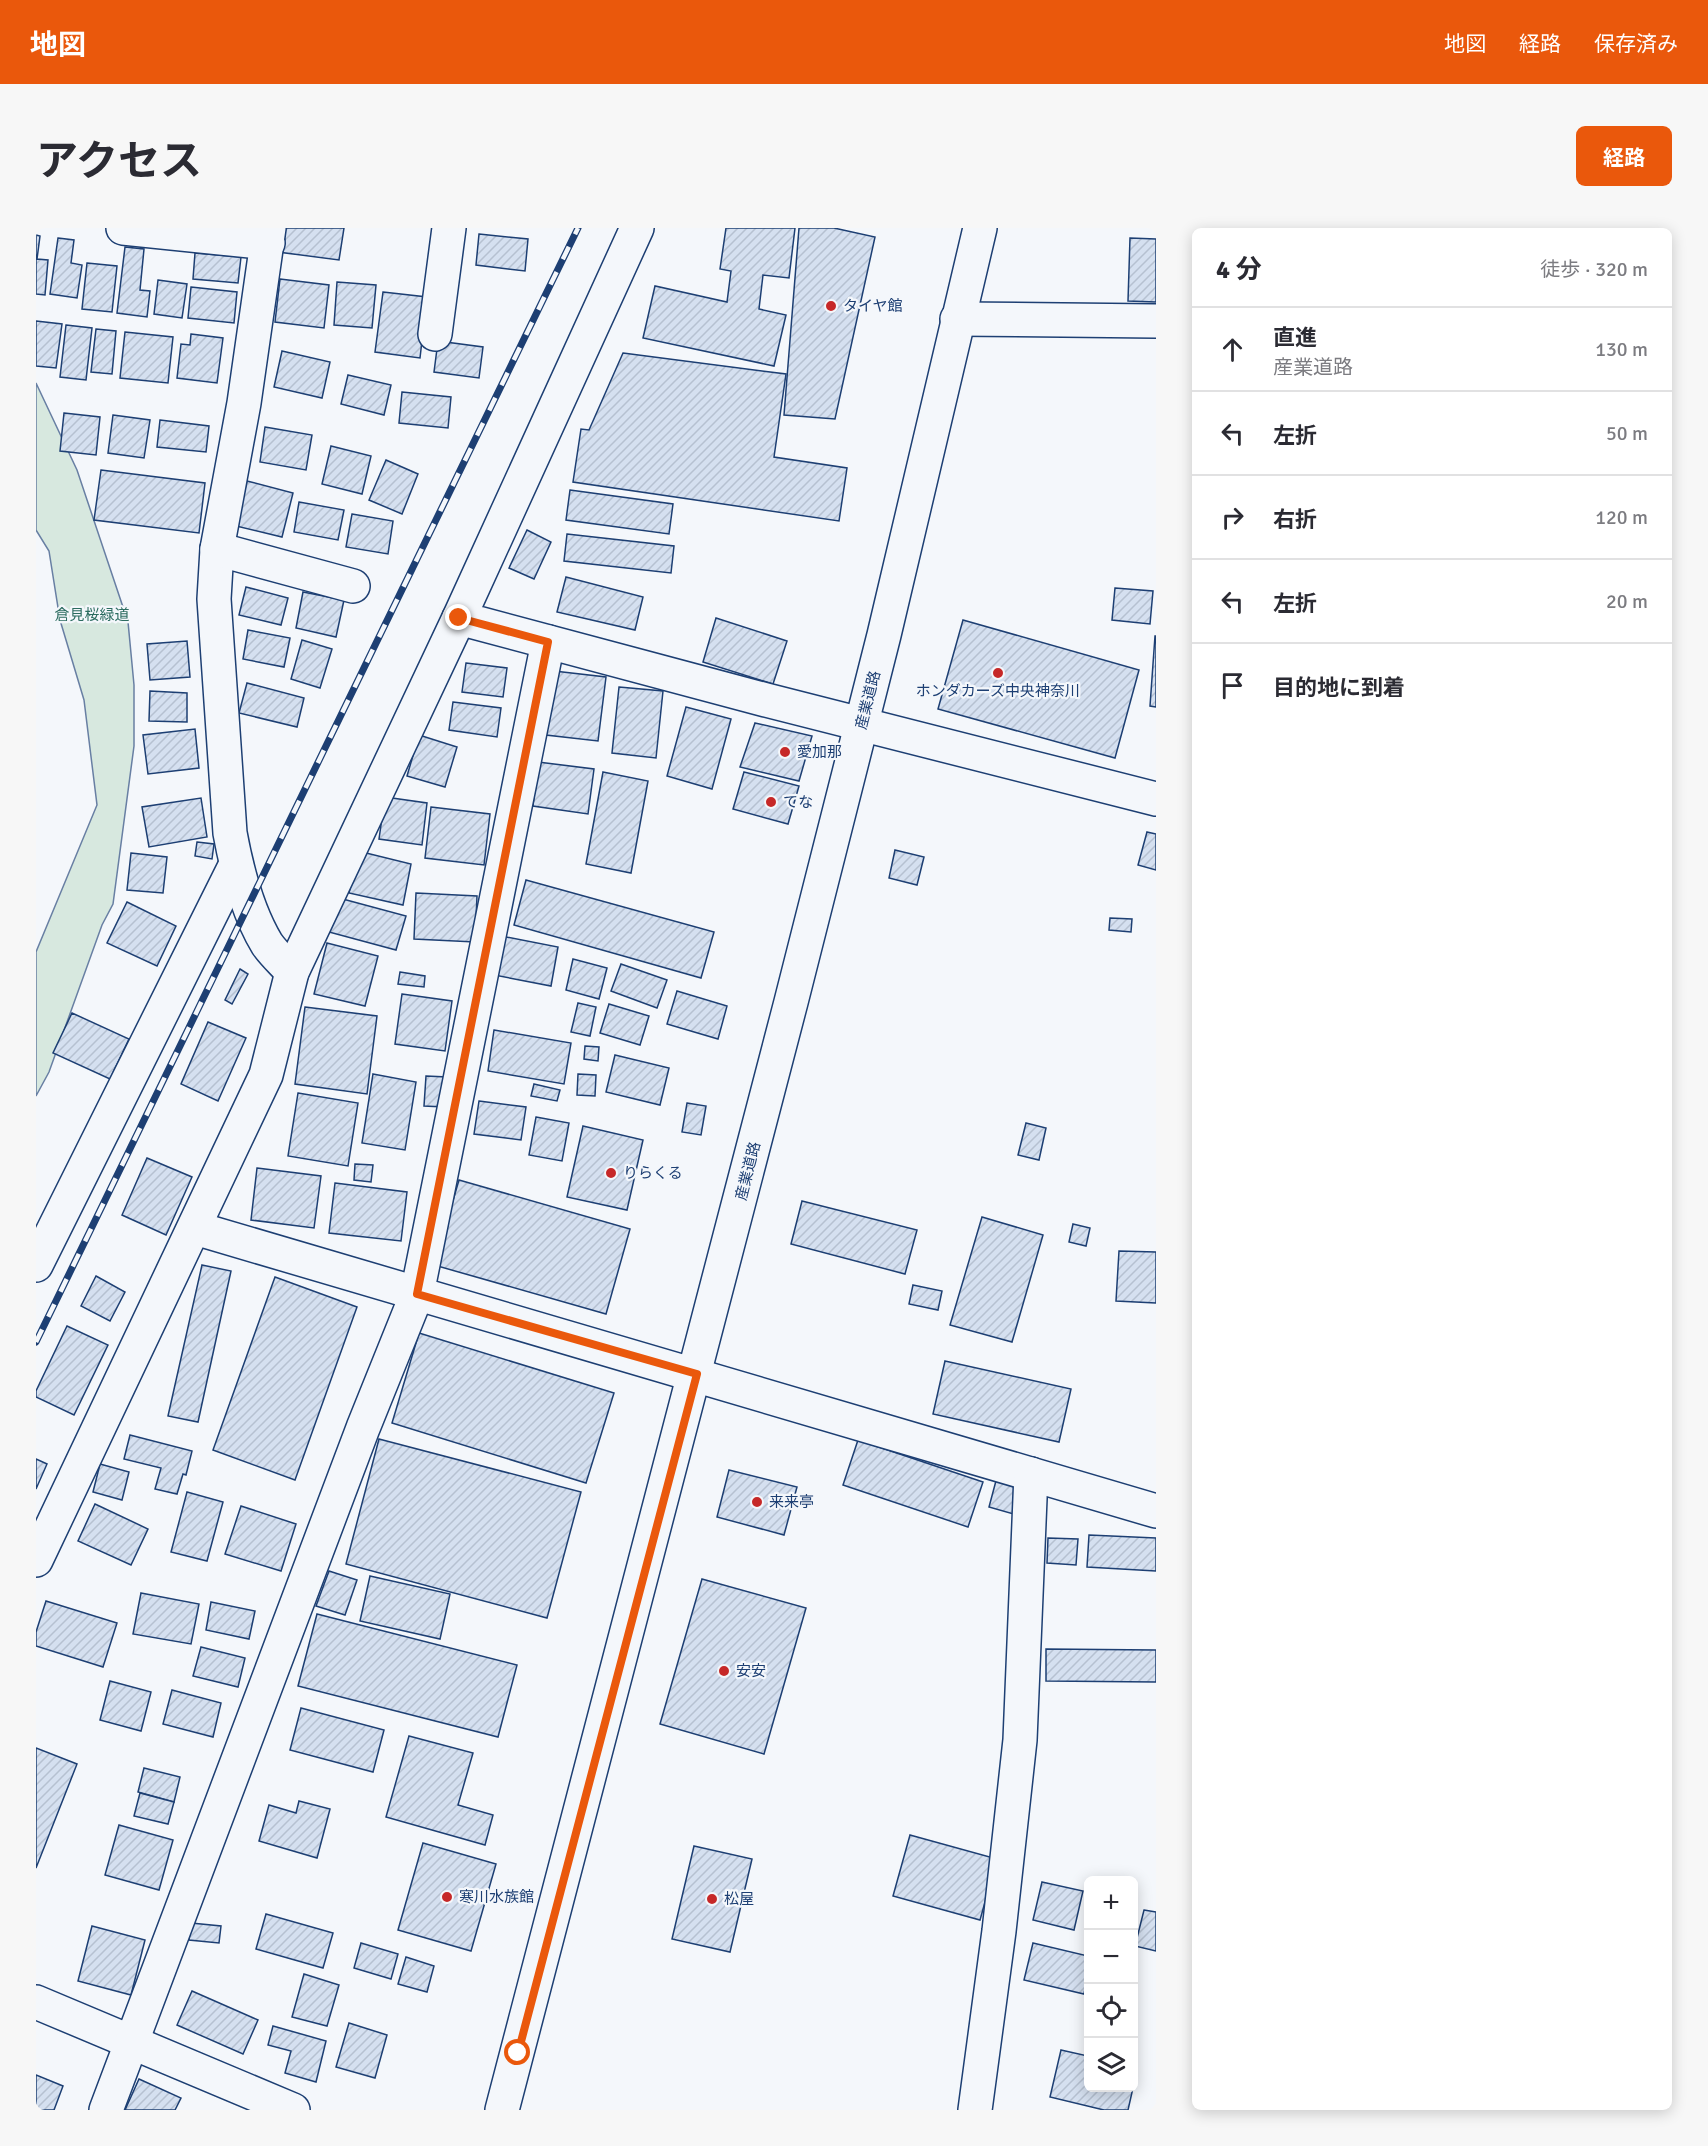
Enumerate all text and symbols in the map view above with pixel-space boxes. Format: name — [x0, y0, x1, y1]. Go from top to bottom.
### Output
text: 地図 — [30, 28, 86, 62]
text: 地図 — [1444, 31, 1486, 57]
text: 経路 — [1519, 31, 1561, 57]
text: 保存済み — [1594, 31, 1678, 57]
button: 経路 — [1576, 126, 1672, 186]
text: アクセス — [36, 136, 202, 187]
text: 4 分 — [1216, 254, 1262, 286]
text: 徒歩 · 320 m — [1540, 257, 1648, 282]
place label: タイヤ館 — [843, 297, 903, 315]
marker: タイヤ館 — [824, 299, 838, 313]
text: 直進 — [1273, 324, 1317, 351]
icon: ahead — [1216, 333, 1249, 366]
text: 130 m — [1595, 337, 1648, 362]
text: 産業道路 — [1273, 355, 1353, 380]
icon: left — [1216, 417, 1249, 450]
text: 50 m — [1606, 421, 1648, 446]
text: 左折 — [1273, 422, 1317, 449]
icon: right — [1216, 501, 1249, 534]
text: 120 m — [1595, 505, 1648, 530]
text: 右折 — [1273, 506, 1317, 533]
icon: left — [1216, 585, 1249, 618]
text: 20 m — [1606, 589, 1648, 614]
text: 左折 — [1273, 590, 1317, 617]
route end — [445, 604, 471, 630]
park label: 倉見桜緑道 — [54, 606, 130, 624]
marker: ホンダカーズ中央神奈川 — [991, 666, 1005, 680]
street label: 産業道路 — [852, 669, 884, 731]
icon: arrive — [1216, 669, 1249, 702]
text: 目的地に到着 — [1273, 674, 1405, 701]
place label: ホンダカーズ中央神奈川 — [916, 682, 1080, 700]
place label: 愛加那 — [797, 743, 842, 761]
marker: 愛加那 — [778, 745, 792, 759]
place label: てな — [783, 793, 813, 811]
marker: てな — [764, 795, 778, 809]
street label: 産業道路 — [732, 1140, 764, 1202]
place label: りらくる — [623, 1164, 683, 1182]
marker: りらくる — [604, 1166, 618, 1180]
place label: 来来亭 — [769, 1493, 814, 1511]
marker: 来来亭 — [750, 1495, 764, 1509]
place label: 安安 — [736, 1662, 766, 1680]
marker: 安安 — [717, 1664, 731, 1678]
map controls — [1084, 1876, 1138, 2092]
button: + — [1084, 1876, 1138, 1930]
place label: 寒川水族館 — [459, 1888, 534, 1906]
marker: 寒川水族館 — [440, 1890, 454, 1904]
place label: 松屋 — [724, 1890, 754, 1908]
marker: 松屋 — [705, 1892, 719, 1906]
button: − — [1084, 1930, 1138, 1984]
button: locate — [1084, 1984, 1138, 2038]
button: layers — [1084, 2038, 1138, 2092]
route start — [504, 2039, 530, 2065]

